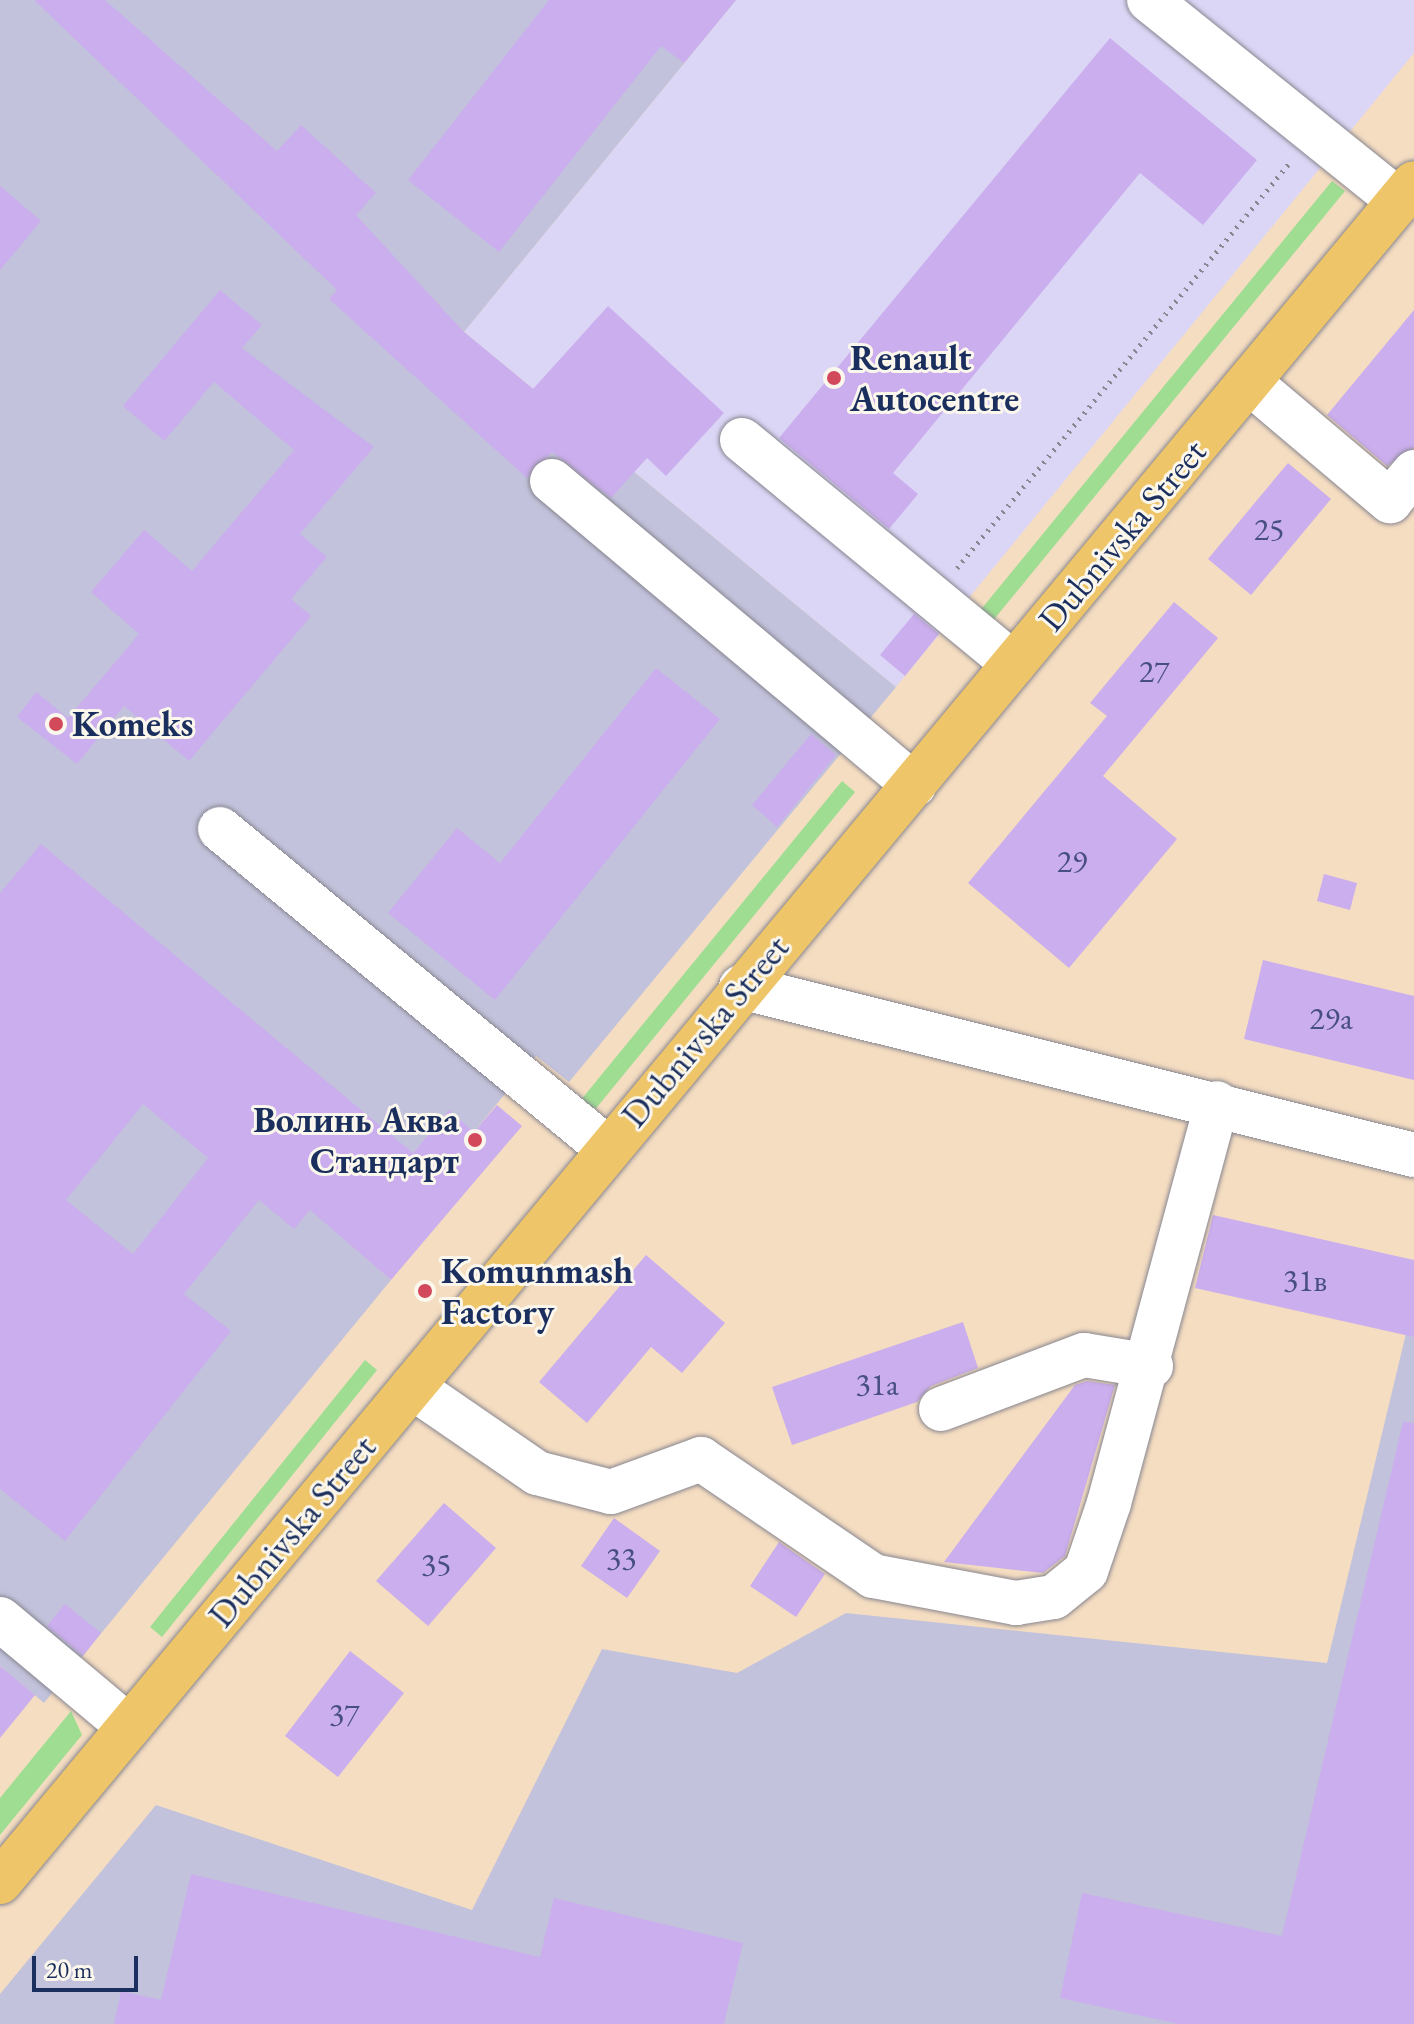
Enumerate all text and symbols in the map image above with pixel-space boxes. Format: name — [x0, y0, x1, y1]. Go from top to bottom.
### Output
place label: Renault Autocentre — [850, 335, 1019, 420]
marker: Renault Autocentre — [825, 369, 843, 387]
street label: Dubnivska Street — [1029, 430, 1215, 640]
house number: 25 — [1254, 510, 1284, 548]
house number: 27 — [1139, 652, 1169, 690]
place label: Komeks — [72, 702, 194, 746]
marker: Komeks — [47, 715, 65, 733]
house number: 29 — [1057, 842, 1087, 880]
street label: Dubnivska Street — [612, 926, 798, 1136]
house number: 29а — [1309, 999, 1353, 1037]
place label: Волинь Аква Стандарт — [253, 1097, 459, 1182]
marker: Волинь Аква Стандарт — [466, 1131, 484, 1149]
place label: Komunmash Factory — [441, 1248, 633, 1333]
house number: 31в — [1283, 1261, 1327, 1299]
marker: Komunmash Factory — [416, 1282, 434, 1300]
house number: 31а — [855, 1365, 899, 1403]
street label: Dubnivska Street — [199, 1426, 385, 1636]
house number: 33 — [606, 1539, 636, 1577]
house number: 35 — [421, 1545, 451, 1583]
house number: 37 — [329, 1695, 359, 1733]
scale bar — [36, 1940, 142, 1990]
text: 20 m — [46, 1954, 93, 1985]

